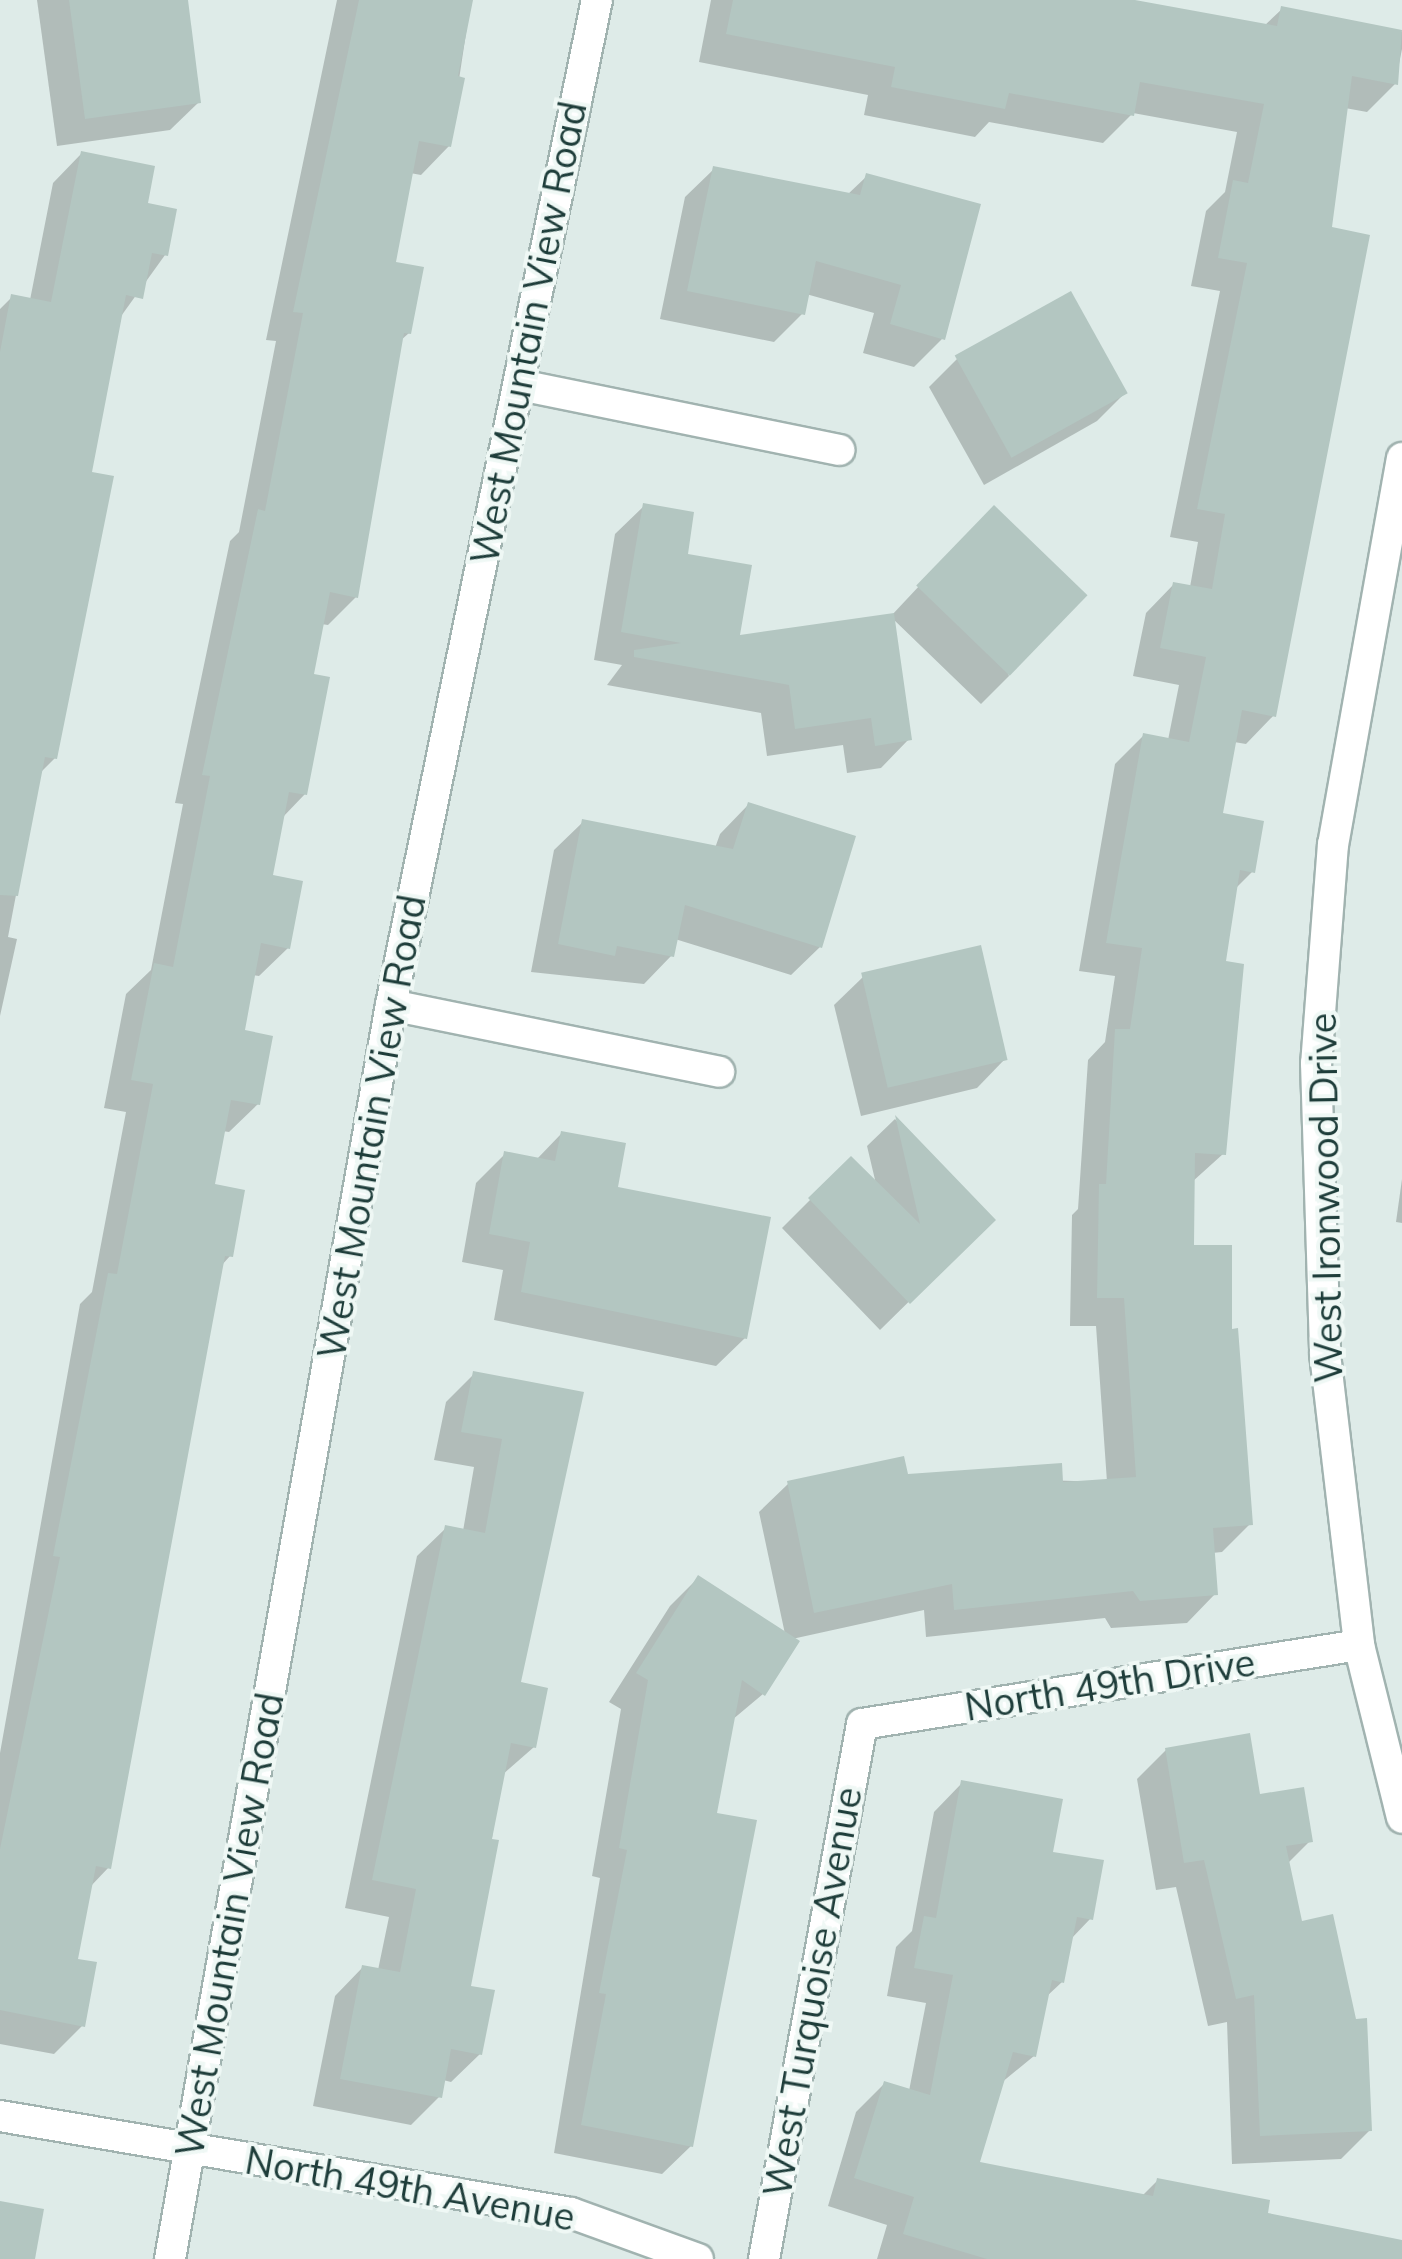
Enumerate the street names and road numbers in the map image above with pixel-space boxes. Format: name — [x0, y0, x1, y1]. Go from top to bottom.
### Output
street label: West Mountain View Road — [462, 98, 596, 568]
street label: West Mountain View Road — [309, 891, 435, 1363]
street label: West Ironwood Drive — [1300, 1012, 1352, 1384]
street label: North 49th Drive — [962, 1640, 1258, 1730]
street label: West Mountain View Road — [167, 1689, 293, 2161]
street label: West Turquoise Avenue — [754, 1783, 872, 2201]
street label: North 49th Avenue — [242, 2138, 578, 2240]

